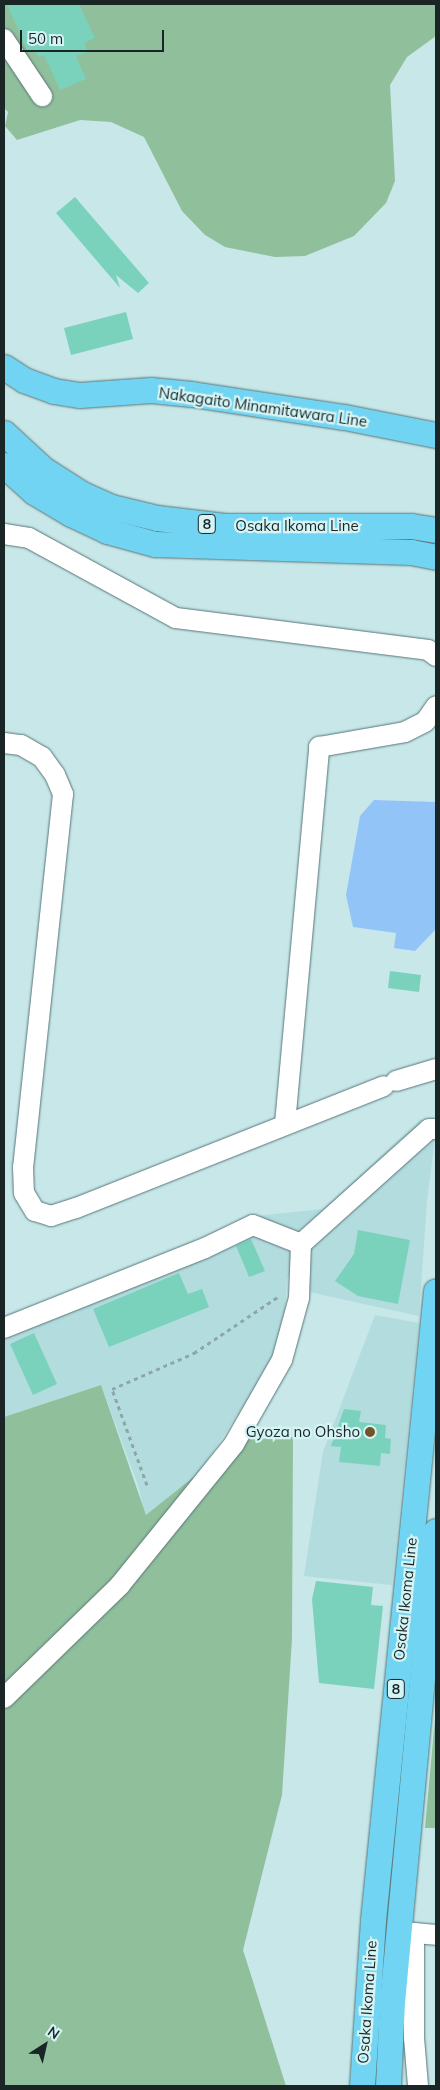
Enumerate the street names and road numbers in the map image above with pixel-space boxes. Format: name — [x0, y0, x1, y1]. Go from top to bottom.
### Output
street label: Nakagaito Minamitawara Line — [158, 383, 368, 431]
road number: 8 — [197, 512, 217, 536]
street label: Osaka Ikoma Line — [235, 517, 359, 535]
street label: Osaka Ikoma Line — [390, 1537, 420, 1661]
road number: 8 — [386, 1678, 406, 1700]
street label: Osaka Ikoma Line — [354, 1940, 380, 2064]

